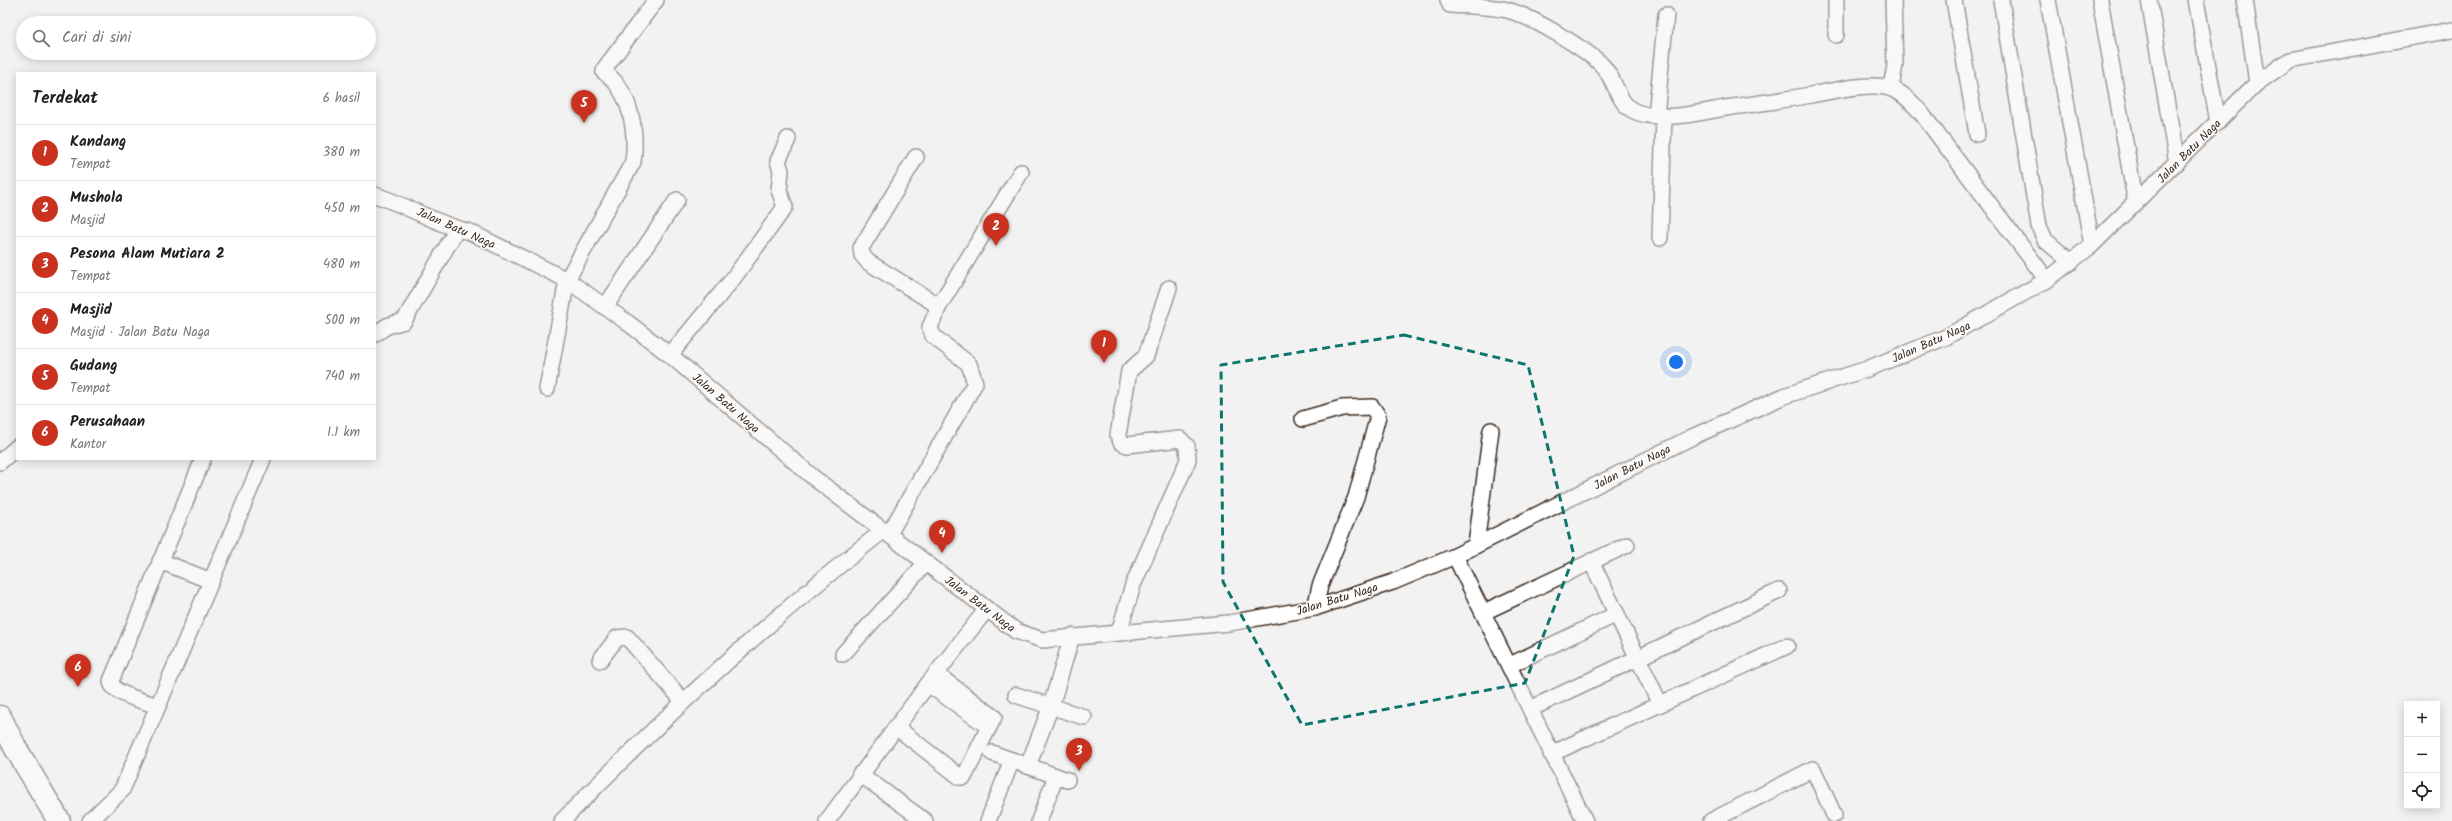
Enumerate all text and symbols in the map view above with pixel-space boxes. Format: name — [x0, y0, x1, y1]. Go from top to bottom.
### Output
search box — [16, 16, 376, 60]
text: Cari di sini — [62, 26, 131, 50]
icon: search — [30, 27, 52, 49]
text: Terdekat — [32, 85, 98, 112]
text: 6 hasil — [323, 88, 360, 109]
pin: 5 — [571, 90, 597, 123]
street label: Jalan Batu Naga — [2153, 114, 2226, 188]
text: Kandang — [70, 130, 126, 154]
text: 1 — [43, 142, 47, 163]
text: 380 m — [323, 142, 360, 163]
text: Tempat — [70, 154, 111, 175]
text: Mushola — [70, 186, 123, 210]
text: 2 — [41, 198, 49, 219]
text: 450 m — [324, 198, 360, 219]
street label: Jalan Batu Naga — [413, 203, 499, 254]
text: Masjid — [70, 210, 105, 231]
pin: 2 — [983, 213, 1009, 246]
text: Pesona Alam Mutiara 2 — [70, 242, 225, 266]
text: 3 — [41, 254, 49, 275]
text: 480 m — [323, 254, 360, 275]
text: Tempat — [70, 266, 111, 287]
text: Masjid — [70, 298, 112, 322]
text: 4 — [41, 310, 49, 331]
text: 500 m — [324, 310, 360, 331]
street label: Jalan Batu Naga — [1889, 316, 1974, 368]
text: Masjid · Jalan Batu Naga — [70, 322, 210, 343]
pin: 1 — [1091, 330, 1117, 363]
your location — [1666, 352, 1686, 372]
text: Gudang — [70, 354, 118, 378]
text: 5 — [42, 366, 48, 387]
text: 740 m — [325, 366, 360, 387]
street label: Jalan Batu Naga — [688, 368, 764, 439]
text: Tempat — [70, 378, 111, 399]
text: Perusahaan — [70, 410, 145, 434]
text: 6 — [41, 422, 49, 443]
text: 1.1 km — [327, 422, 360, 443]
text: Kantor — [70, 434, 106, 455]
street label: Jalan Batu Naga — [1590, 440, 1675, 495]
pin: 4 — [929, 520, 955, 553]
street label: Jalan Batu Naga — [940, 571, 1019, 638]
street label: Jalan Batu Naga — [1294, 578, 1381, 621]
pin: 6 — [65, 654, 91, 687]
map controls — [2404, 701, 2440, 809]
button: + — [2404, 701, 2440, 737]
button: − — [2404, 737, 2440, 773]
pin: 3 — [1066, 738, 1092, 771]
button: locate — [2404, 773, 2440, 809]

